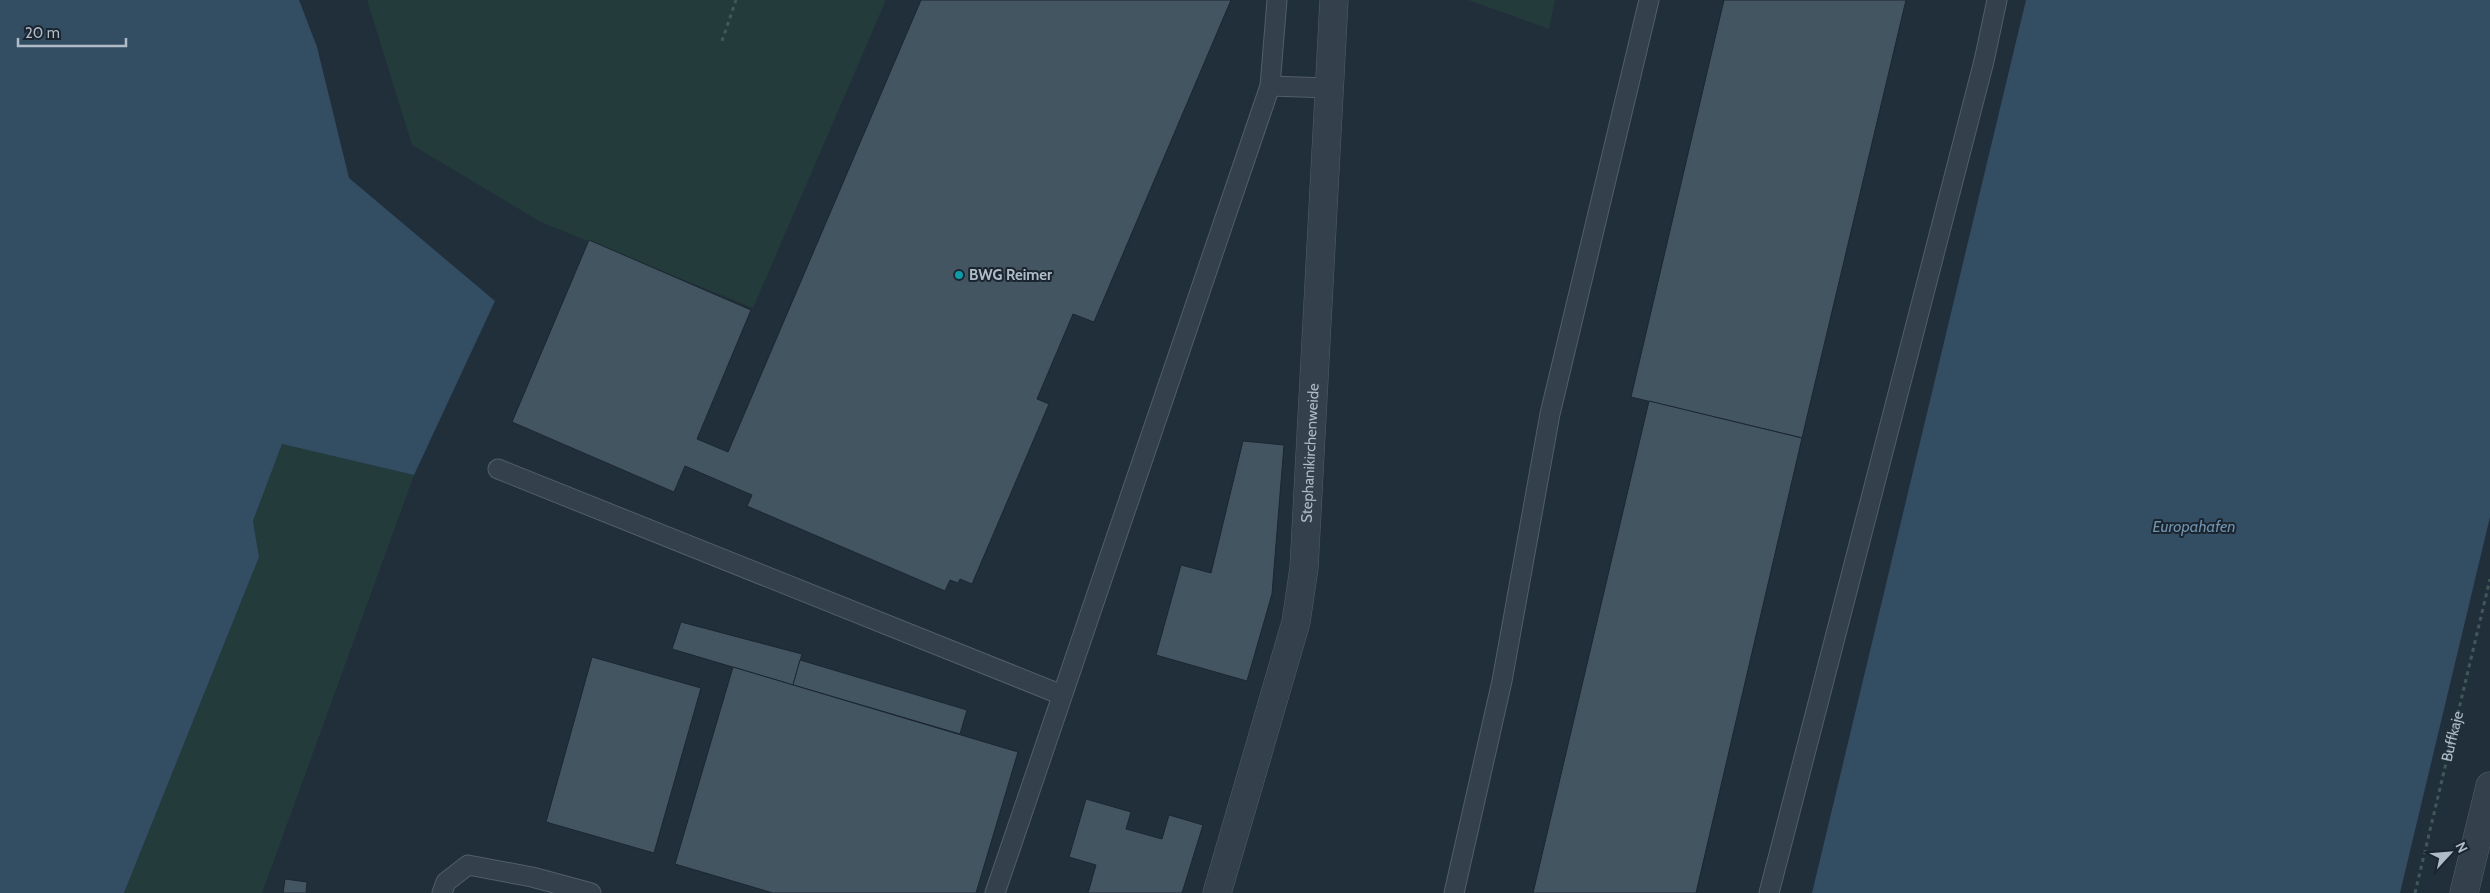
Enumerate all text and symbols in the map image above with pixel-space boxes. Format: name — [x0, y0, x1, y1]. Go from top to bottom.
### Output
scale bar — [18, 15, 125, 47]
text: 20 m — [25, 24, 60, 42]
place label: BWG Reimer — [969, 266, 1052, 284]
marker: BWG Reimer — [953, 269, 965, 281]
street label: Stephanikirchenweide — [1297, 383, 1323, 523]
water label: Europahafen — [2153, 517, 2235, 536]
street label: Buffkaje — [2438, 709, 2467, 764]
north arrow — [2425, 828, 2475, 878]
text: N — [2451, 839, 2472, 856]

